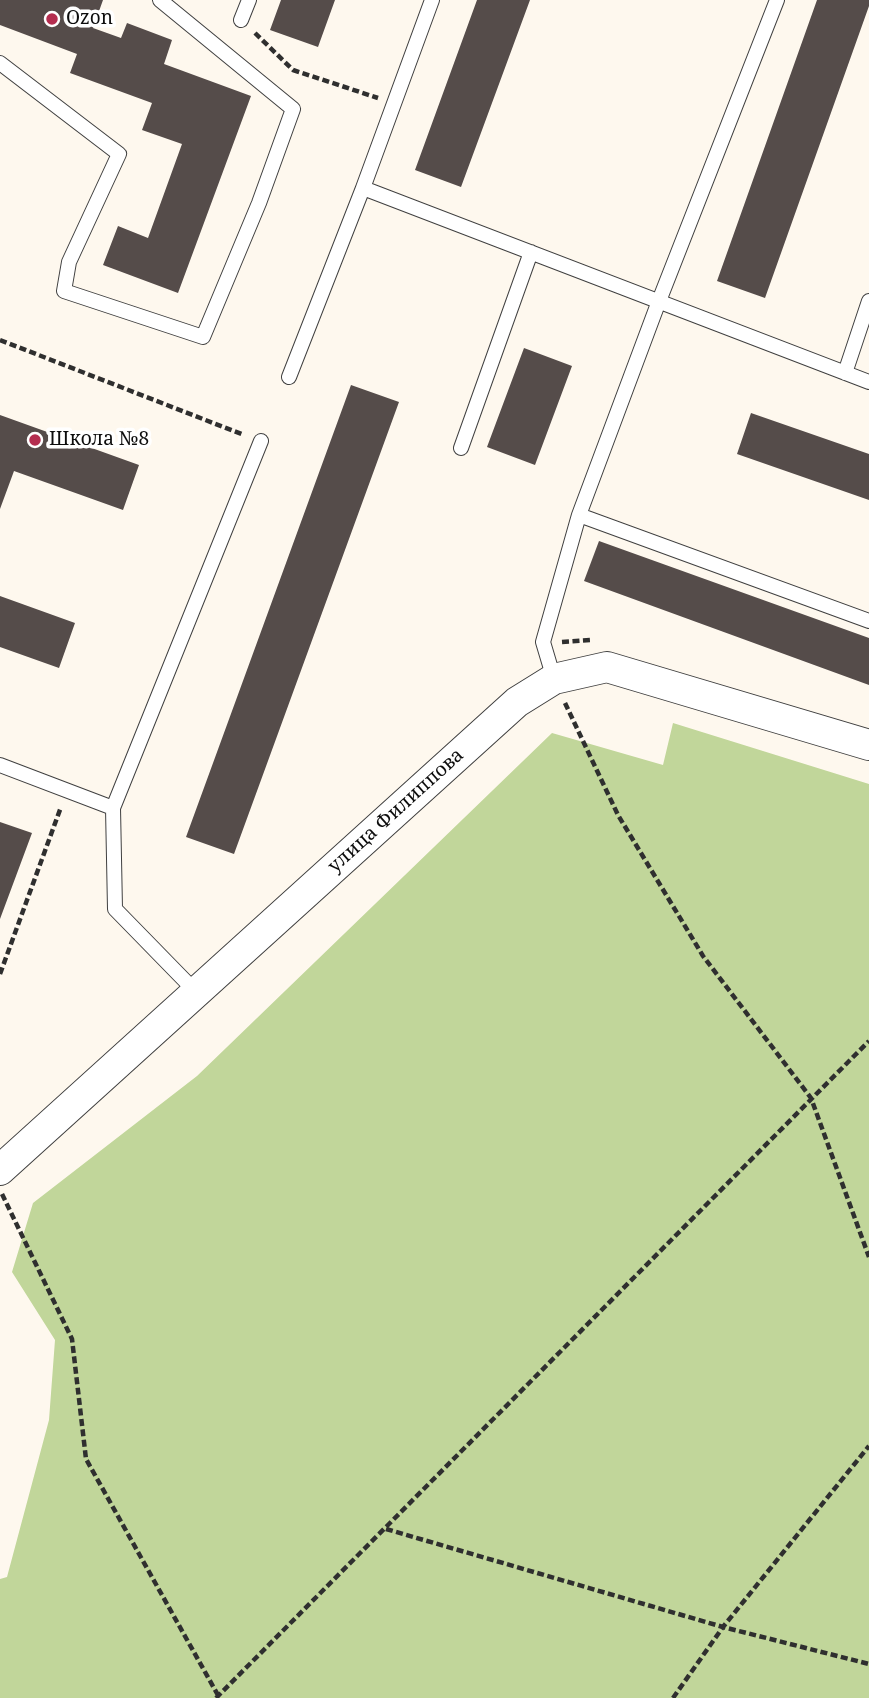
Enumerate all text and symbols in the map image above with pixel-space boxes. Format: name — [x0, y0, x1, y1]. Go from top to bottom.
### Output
place label: Ozon — [66, 8, 113, 30]
marker: Ozon — [44, 11, 60, 27]
place label: Школа №8 — [49, 429, 149, 451]
marker: Школа №8 — [27, 432, 43, 448]
street label: улица Филиппова — [323, 744, 469, 878]

